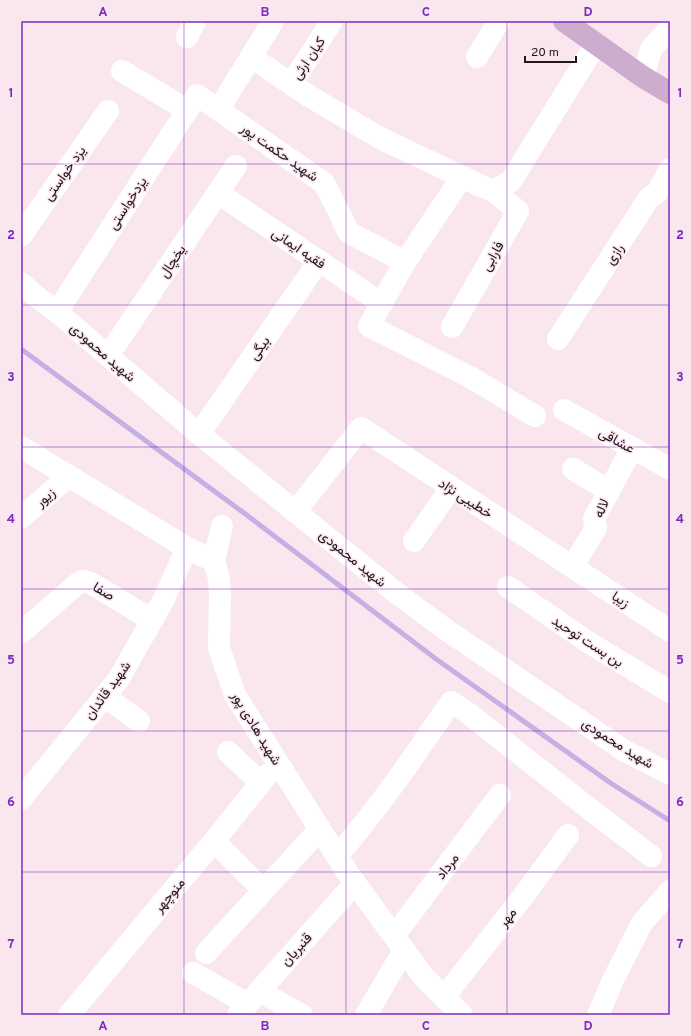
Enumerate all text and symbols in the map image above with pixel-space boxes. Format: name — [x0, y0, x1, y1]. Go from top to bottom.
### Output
text: A — [98, 5, 108, 21]
text: B — [261, 5, 270, 21]
text: C — [422, 5, 430, 21]
text: D — [583, 5, 593, 21]
street label: کیان ارثی — [289, 34, 330, 84]
scale bar — [525, 38, 576, 64]
text: 20 m — [531, 45, 559, 61]
text: 1 — [8, 86, 14, 102]
text: 1 — [677, 86, 683, 102]
street label: شهید حکمت پور — [236, 120, 321, 186]
street label: یزد خواستی — [40, 143, 90, 205]
street label: یزدخواستی — [105, 174, 152, 234]
street label: فقیه ایمانی — [268, 225, 328, 273]
text: 2 — [7, 228, 15, 244]
text: 2 — [676, 228, 684, 244]
street label: فارابی — [478, 239, 509, 275]
street label: رازی — [602, 241, 628, 269]
street label: یخچال — [156, 242, 190, 282]
street label: شهید محمودی — [66, 320, 138, 386]
street label: بیگی — [246, 334, 274, 364]
text: 3 — [7, 370, 15, 386]
text: 3 — [676, 370, 684, 386]
street label: عشاقی — [595, 425, 637, 458]
street label: خطیبی نژاد — [435, 475, 495, 523]
street label: زیور — [32, 485, 60, 512]
street label: لاله — [591, 496, 614, 521]
text: 4 — [7, 512, 15, 528]
text: 4 — [676, 512, 684, 528]
street label: شهید محمودی — [315, 527, 389, 591]
street label: صفا — [89, 579, 117, 605]
street label: زیبا — [608, 588, 632, 612]
street label: بن بست توحید — [548, 613, 626, 672]
text: 5 — [7, 653, 15, 669]
text: 5 — [676, 653, 684, 669]
street label: شهید قائدان — [81, 658, 135, 724]
street label: شهید هادی پور — [226, 688, 284, 769]
street label: شهید محمودی — [578, 715, 656, 773]
text: 6 — [7, 795, 15, 811]
text: 6 — [676, 795, 684, 811]
street label: مرداد — [433, 850, 464, 883]
street label: منوچهر — [150, 875, 190, 918]
street label: مهر — [495, 905, 521, 932]
street label: قنبریان — [278, 930, 316, 970]
text: 7 — [8, 937, 15, 953]
text: 7 — [677, 937, 684, 953]
text: A — [98, 1019, 108, 1035]
text: B — [261, 1019, 270, 1035]
text: C — [422, 1019, 430, 1035]
text: D — [583, 1019, 593, 1035]

